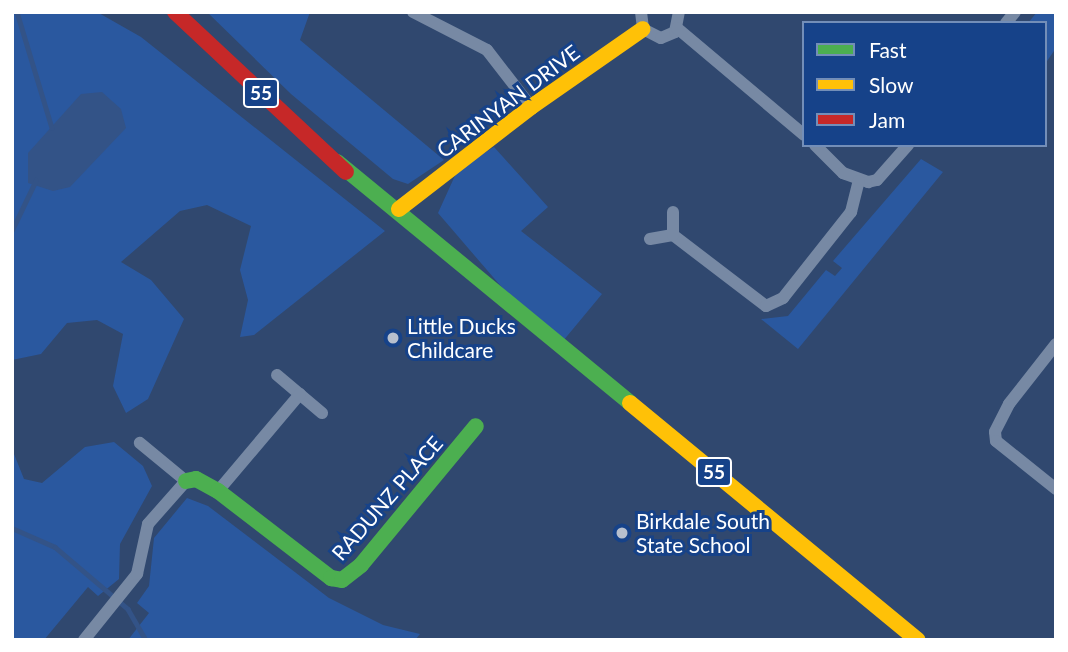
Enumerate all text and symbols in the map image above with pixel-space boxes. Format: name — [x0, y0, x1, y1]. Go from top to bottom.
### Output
legend — [802, 21, 1047, 147]
text: Fast — [869, 37, 906, 62]
street label: CARINYAN DRIVE — [432, 39, 584, 163]
text: Slow — [869, 72, 913, 97]
road number: 55 — [242, 78, 280, 108]
text: Jam — [869, 107, 905, 132]
place label: Little Ducks Childcare — [407, 313, 516, 363]
marker: Little Ducks Childcare — [385, 330, 401, 346]
street label: RADUNZ PLACE — [326, 431, 448, 565]
road number: 55 — [695, 457, 733, 488]
place label: Birkdale South State School — [636, 508, 770, 558]
marker: Birkdale South State School — [614, 525, 630, 541]

